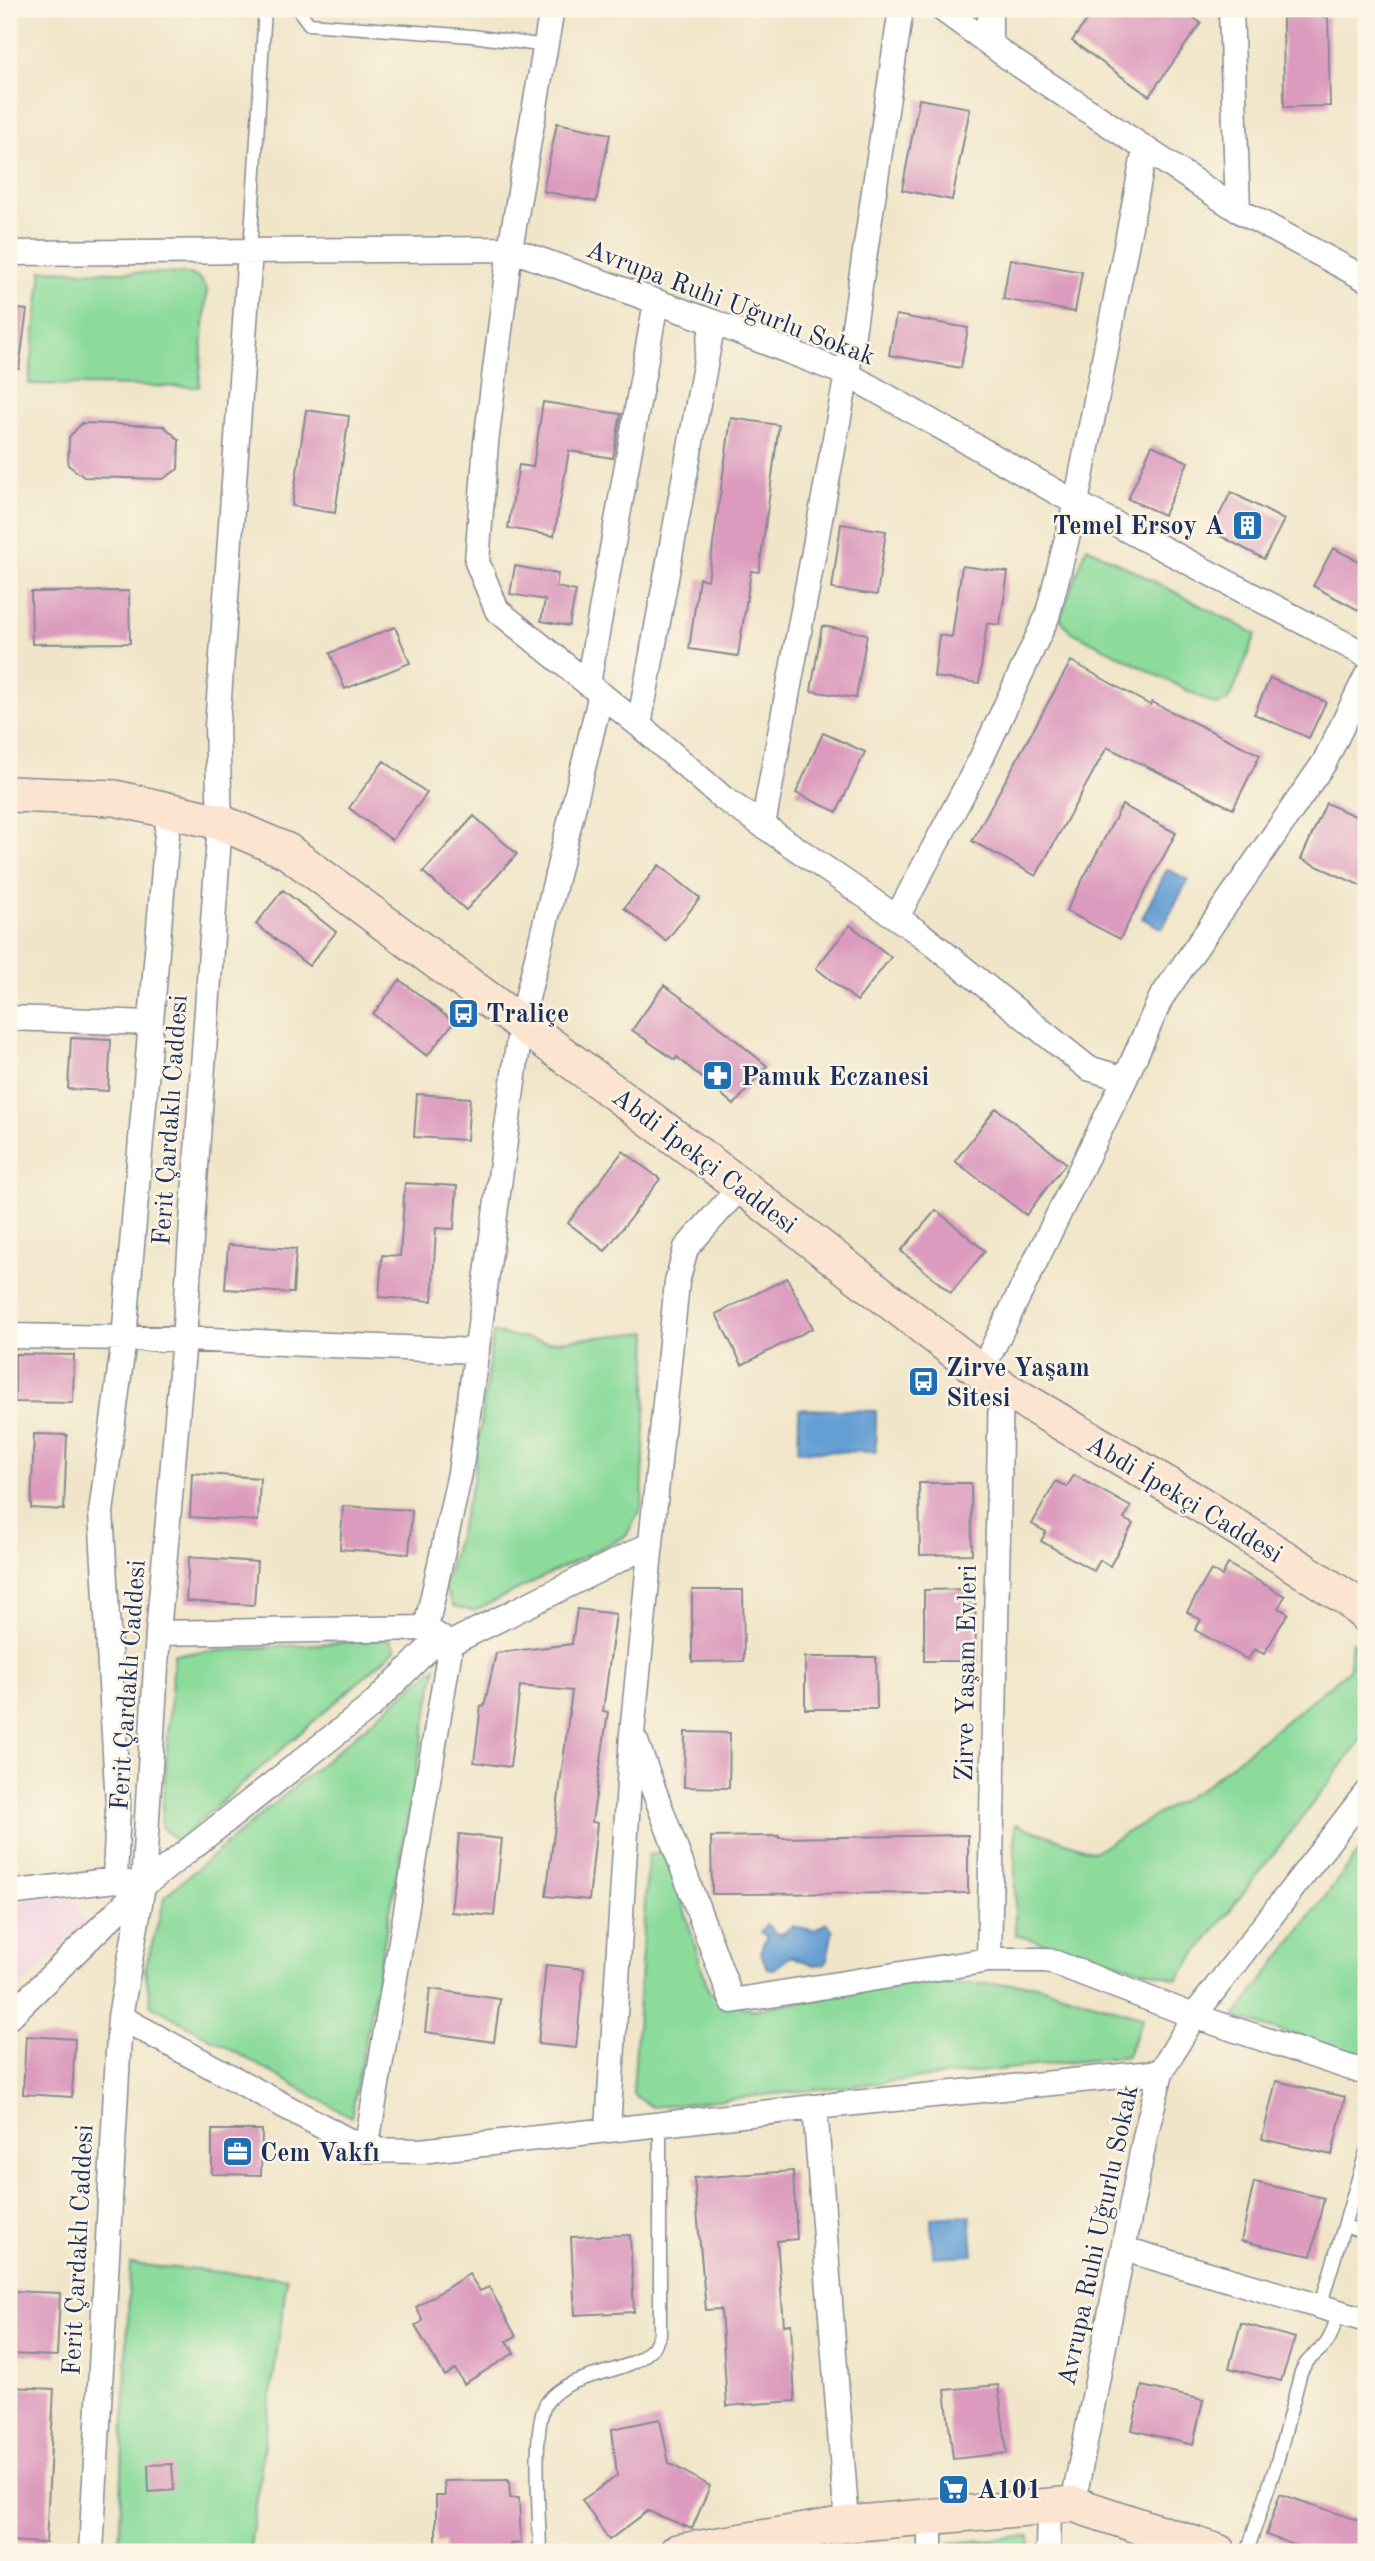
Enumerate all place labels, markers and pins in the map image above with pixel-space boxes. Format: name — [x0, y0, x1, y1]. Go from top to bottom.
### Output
building icon: Temel Ersoy A — [1230, 508, 1264, 542]
place label: Temel Ersoy A — [1052, 514, 1224, 540]
bus stop icon: Traliçe — [446, 996, 480, 1030]
place label: Traliçe — [486, 1002, 569, 1028]
pharmacy icon: Pamuk Eczanesi — [701, 1059, 735, 1093]
place label: Pamuk Eczanesi — [741, 1065, 929, 1091]
place label: Zirve Yaşam Sitesi — [946, 1356, 1090, 1412]
bus stop icon: Zirve Yaşam Sitesi — [906, 1365, 940, 1399]
office icon: Cem Vakfı — [220, 2135, 254, 2169]
place label: Cem Vakfı — [260, 2141, 380, 2167]
supermarket icon: A101 — [937, 2472, 971, 2506]
place label: A101 — [977, 2478, 1042, 2504]

